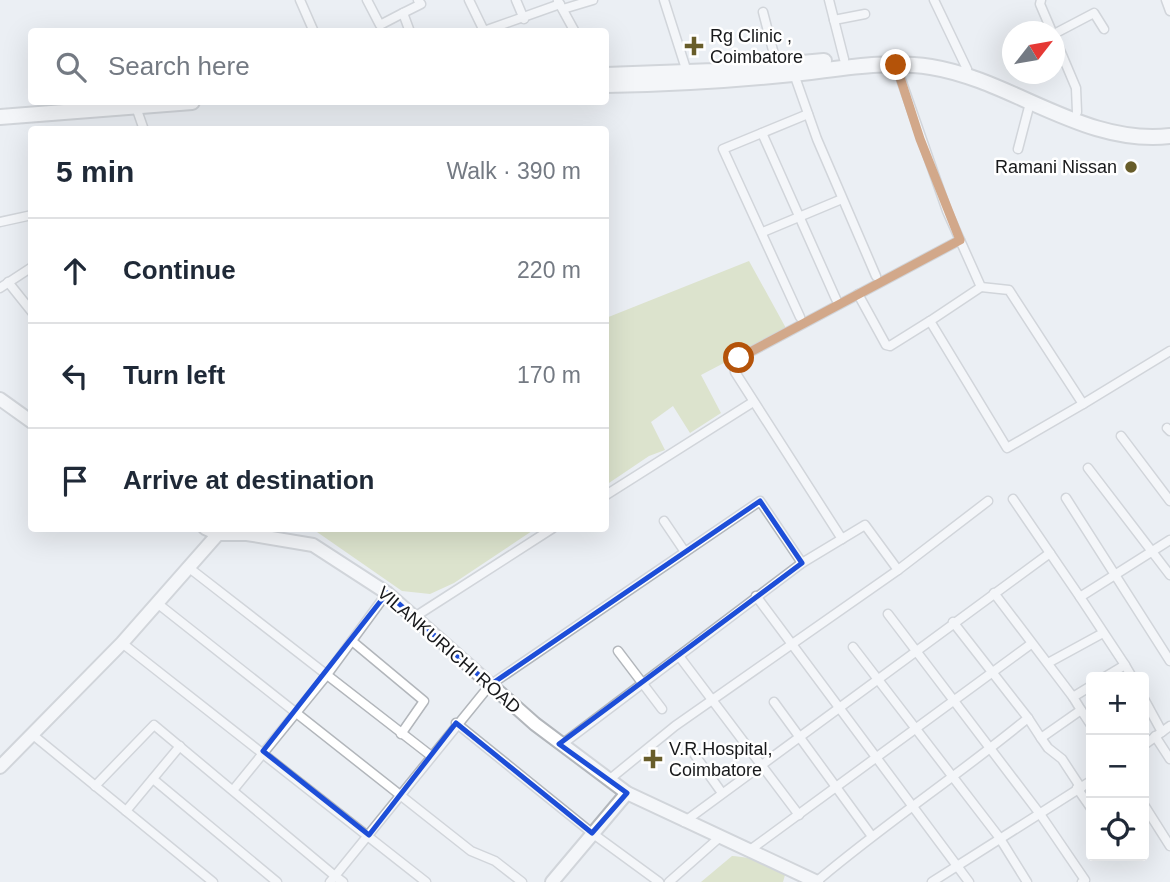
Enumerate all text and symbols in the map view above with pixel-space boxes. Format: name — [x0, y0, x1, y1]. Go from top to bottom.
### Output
north arrow — [1002, 21, 1065, 84]
place label: Rg Clinic , Coimbatore — [710, 26, 803, 67]
search box — [28, 28, 609, 105]
marker: Rg Clinic , Coimbatore — [684, 36, 704, 56]
icon: search — [52, 48, 90, 86]
route end — [880, 49, 911, 80]
text: Search here — [108, 51, 250, 81]
text: 5 min — [56, 155, 134, 188]
place label: Ramani Nissan — [995, 157, 1117, 177]
text: Walk · 390 m — [446, 158, 581, 184]
marker: Ramani Nissan — [1123, 159, 1139, 175]
icon: ahead — [56, 252, 94, 290]
text: Continue — [123, 255, 236, 285]
text: 220 m — [517, 257, 581, 283]
route start — [723, 342, 754, 373]
icon: left — [56, 357, 94, 395]
text: Turn left — [123, 360, 225, 390]
text: 170 m — [517, 362, 581, 388]
icon: arrive — [56, 462, 94, 500]
text: Arrive at destination — [123, 465, 374, 495]
street label: VILANKURICHI ROAD — [373, 582, 525, 718]
map controls — [1086, 672, 1149, 861]
button: + — [1086, 672, 1149, 735]
button: − — [1086, 735, 1149, 798]
place label: V.R.Hospital, Coimbatore — [669, 739, 772, 780]
marker: V.R.Hospital, Coimbatore — [643, 749, 663, 769]
button: locate — [1086, 798, 1149, 861]

